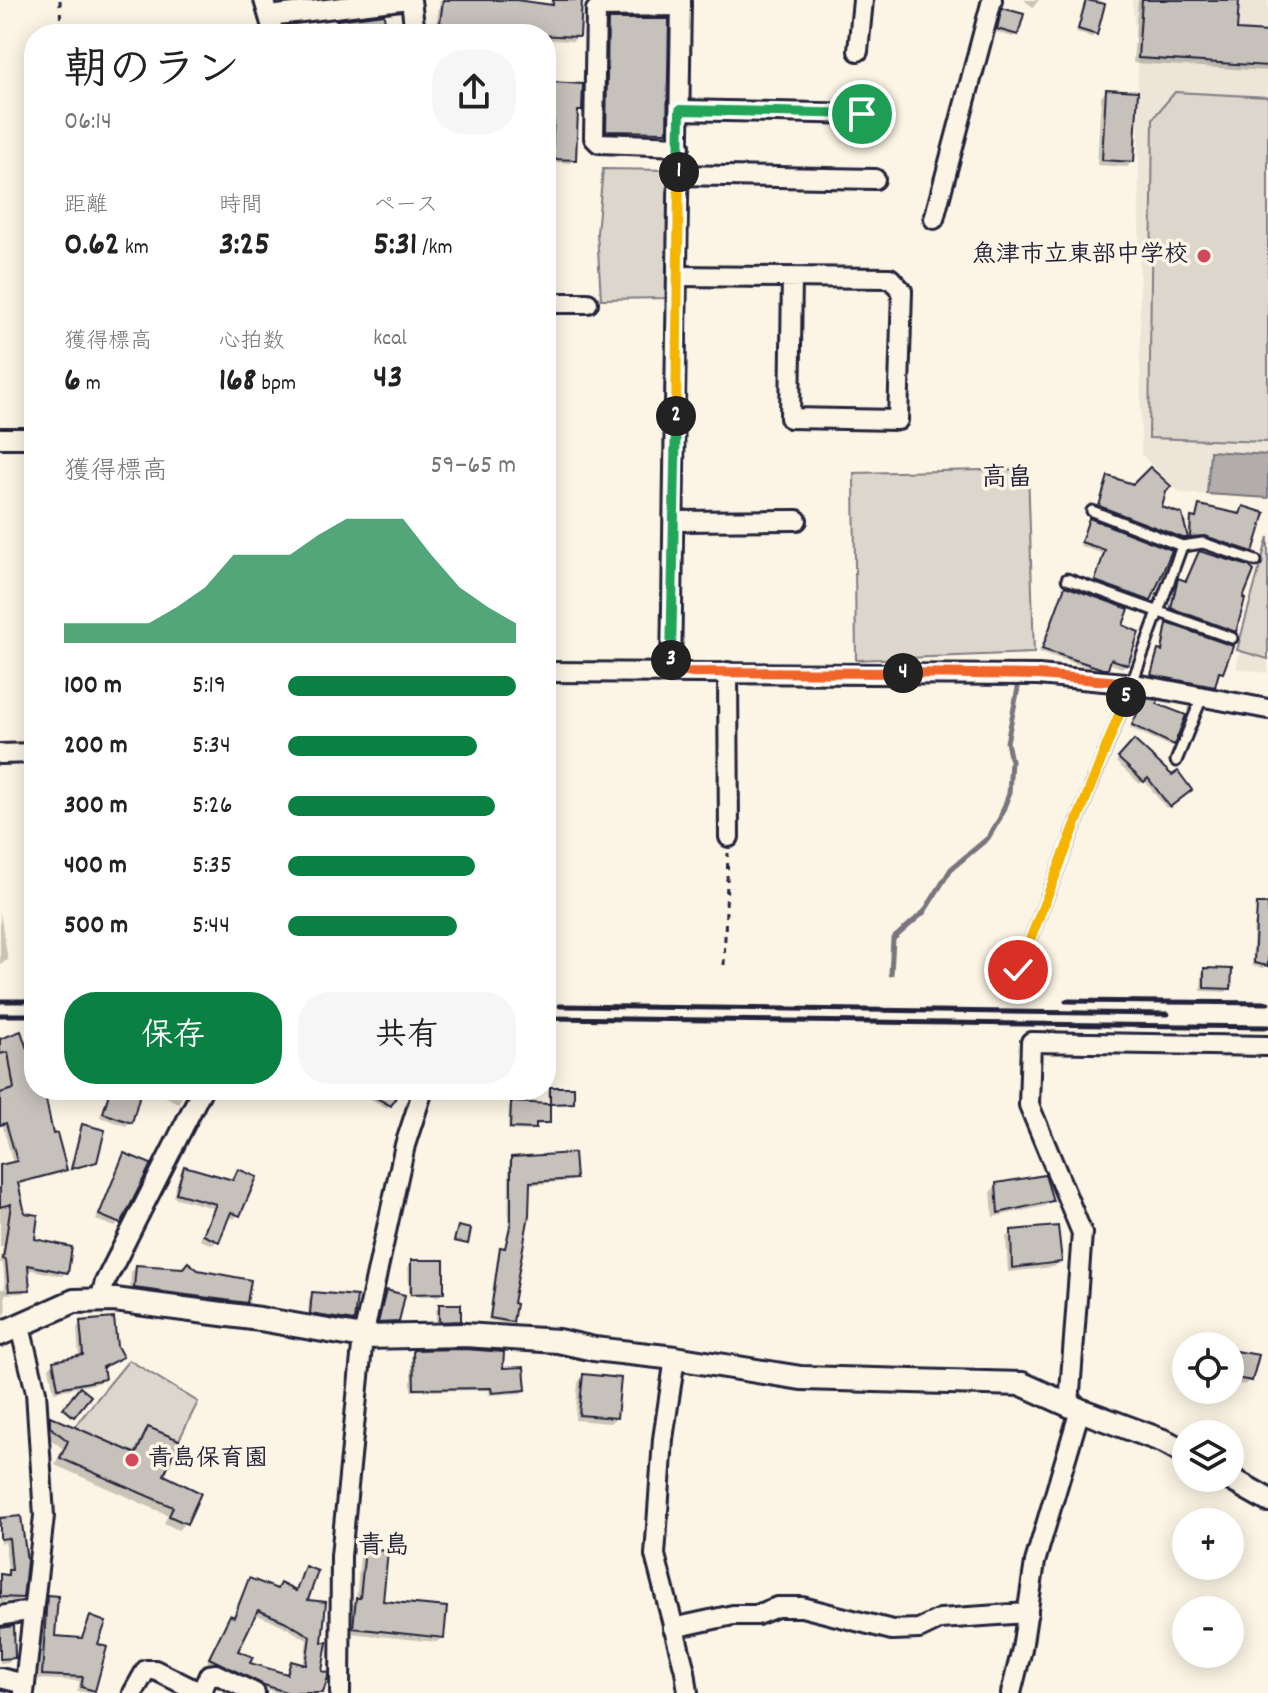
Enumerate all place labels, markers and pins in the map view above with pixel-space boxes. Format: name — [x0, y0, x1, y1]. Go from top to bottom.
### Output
pin — [828, 80, 896, 148]
pin: 1 — [659, 152, 699, 192]
place label: 魚津市立東部中学校 — [972, 239, 1188, 273]
marker: 魚津市立東部中学校 — [1195, 247, 1213, 265]
pin: 2 — [656, 396, 696, 436]
pin: 3 — [651, 640, 691, 680]
pin: 4 — [883, 653, 923, 693]
pin: 5 — [1106, 677, 1146, 717]
pin — [984, 936, 1052, 1004]
place label: 青島保育園 — [148, 1443, 268, 1477]
marker: 青島保育園 — [123, 1451, 141, 1469]

